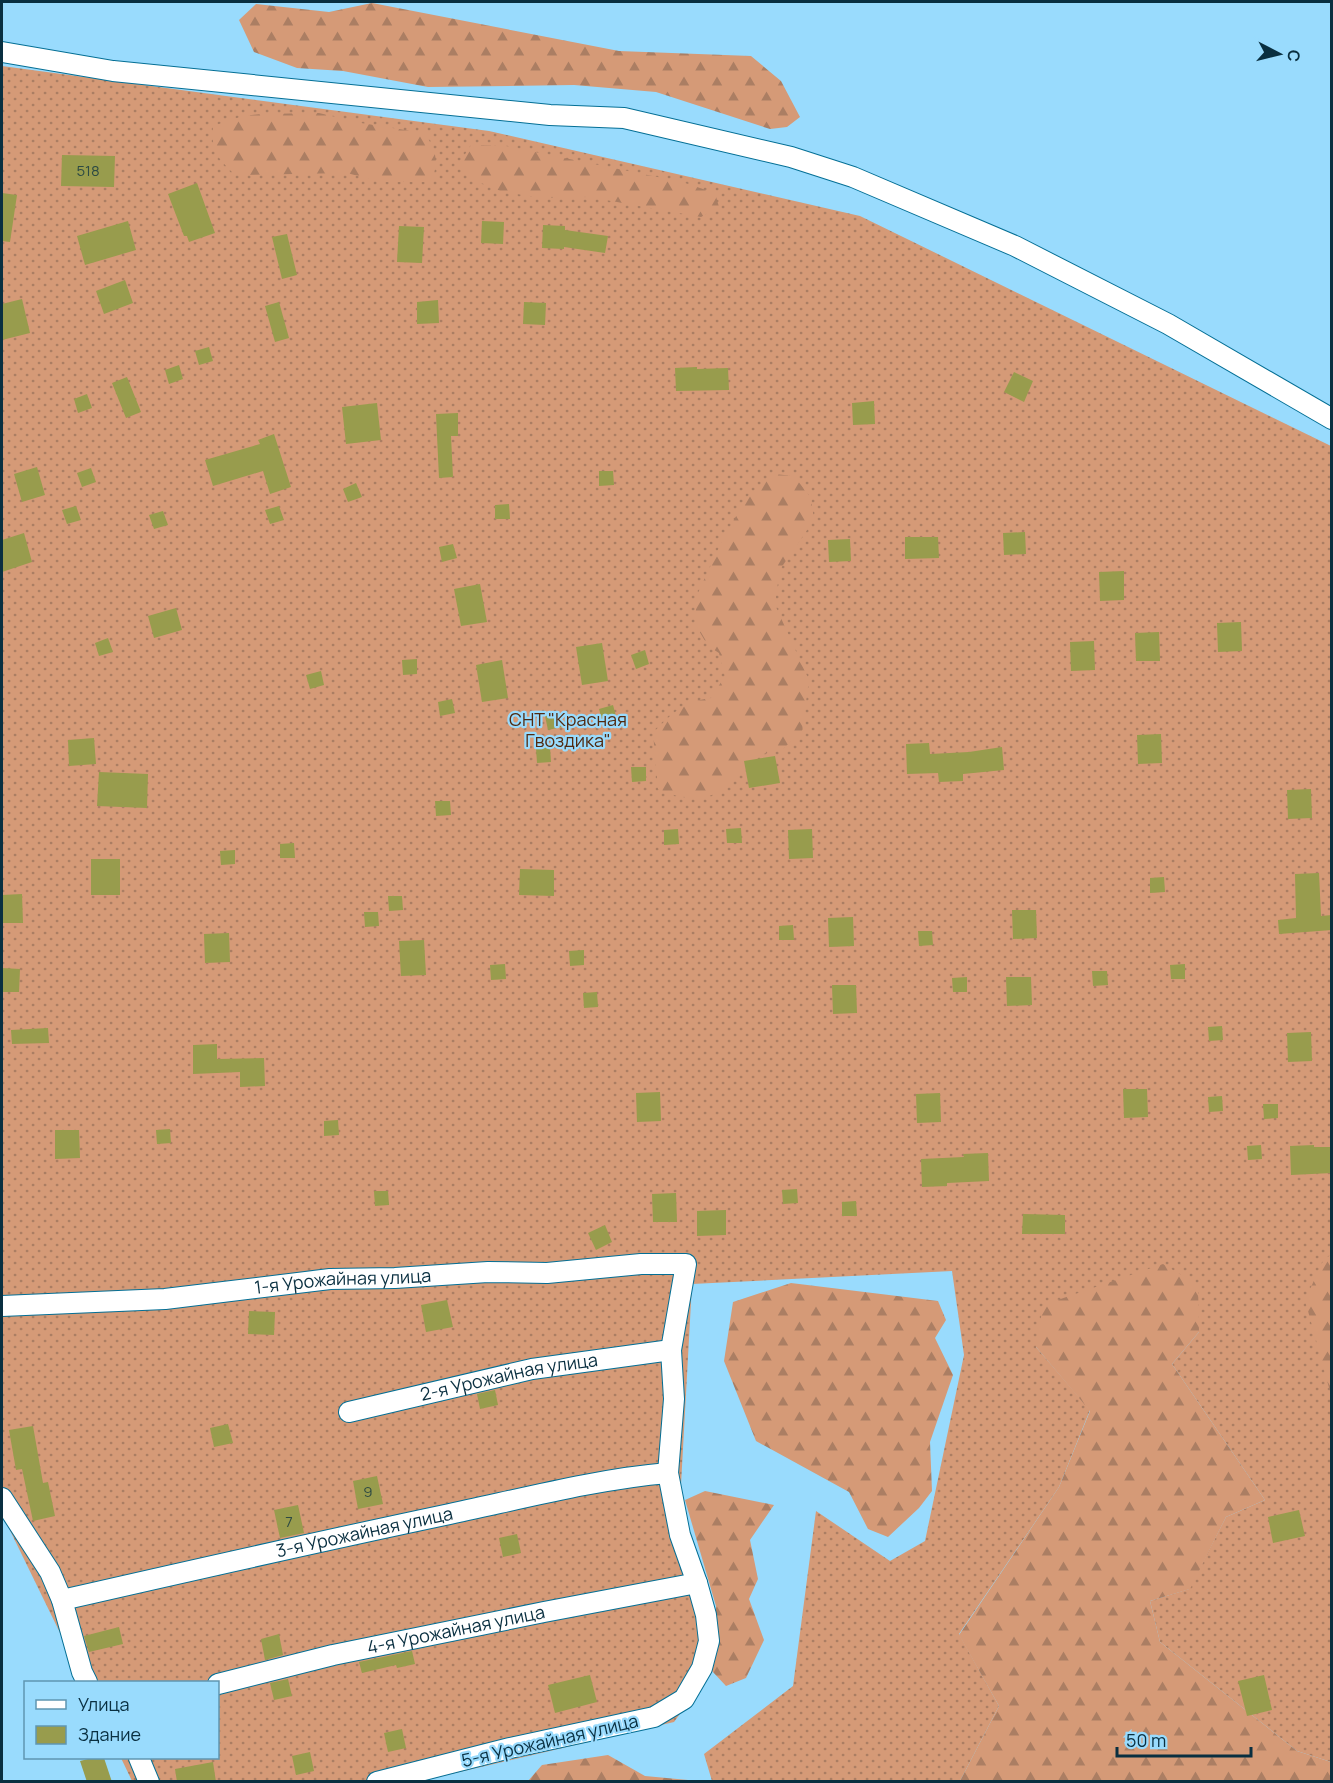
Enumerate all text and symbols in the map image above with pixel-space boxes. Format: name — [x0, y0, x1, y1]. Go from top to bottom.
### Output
north arrow — [1249, 24, 1309, 84]
text: С — [1282, 49, 1306, 63]
house number: 518 — [76, 160, 100, 181]
park label: СНТ "Красная Гвоздика" — [509, 707, 627, 752]
street label: 1-я Урожайная улица — [253, 1263, 432, 1299]
street label: 2-я Урожайная улица — [418, 1347, 599, 1406]
house number: 9 — [363, 1481, 373, 1502]
street label: 3-я Урожайная улица — [274, 1501, 455, 1562]
house number: 7 — [285, 1511, 293, 1532]
street label: 4-я Урожайная улица — [365, 1599, 547, 1659]
legend — [24, 1681, 219, 1759]
text: Улица — [78, 1692, 130, 1716]
street label: 5-я Урожайная улица — [459, 1708, 640, 1772]
scale bar — [1117, 1720, 1250, 1758]
text: Здание — [78, 1722, 141, 1746]
text: 50 m — [1126, 1728, 1166, 1752]

